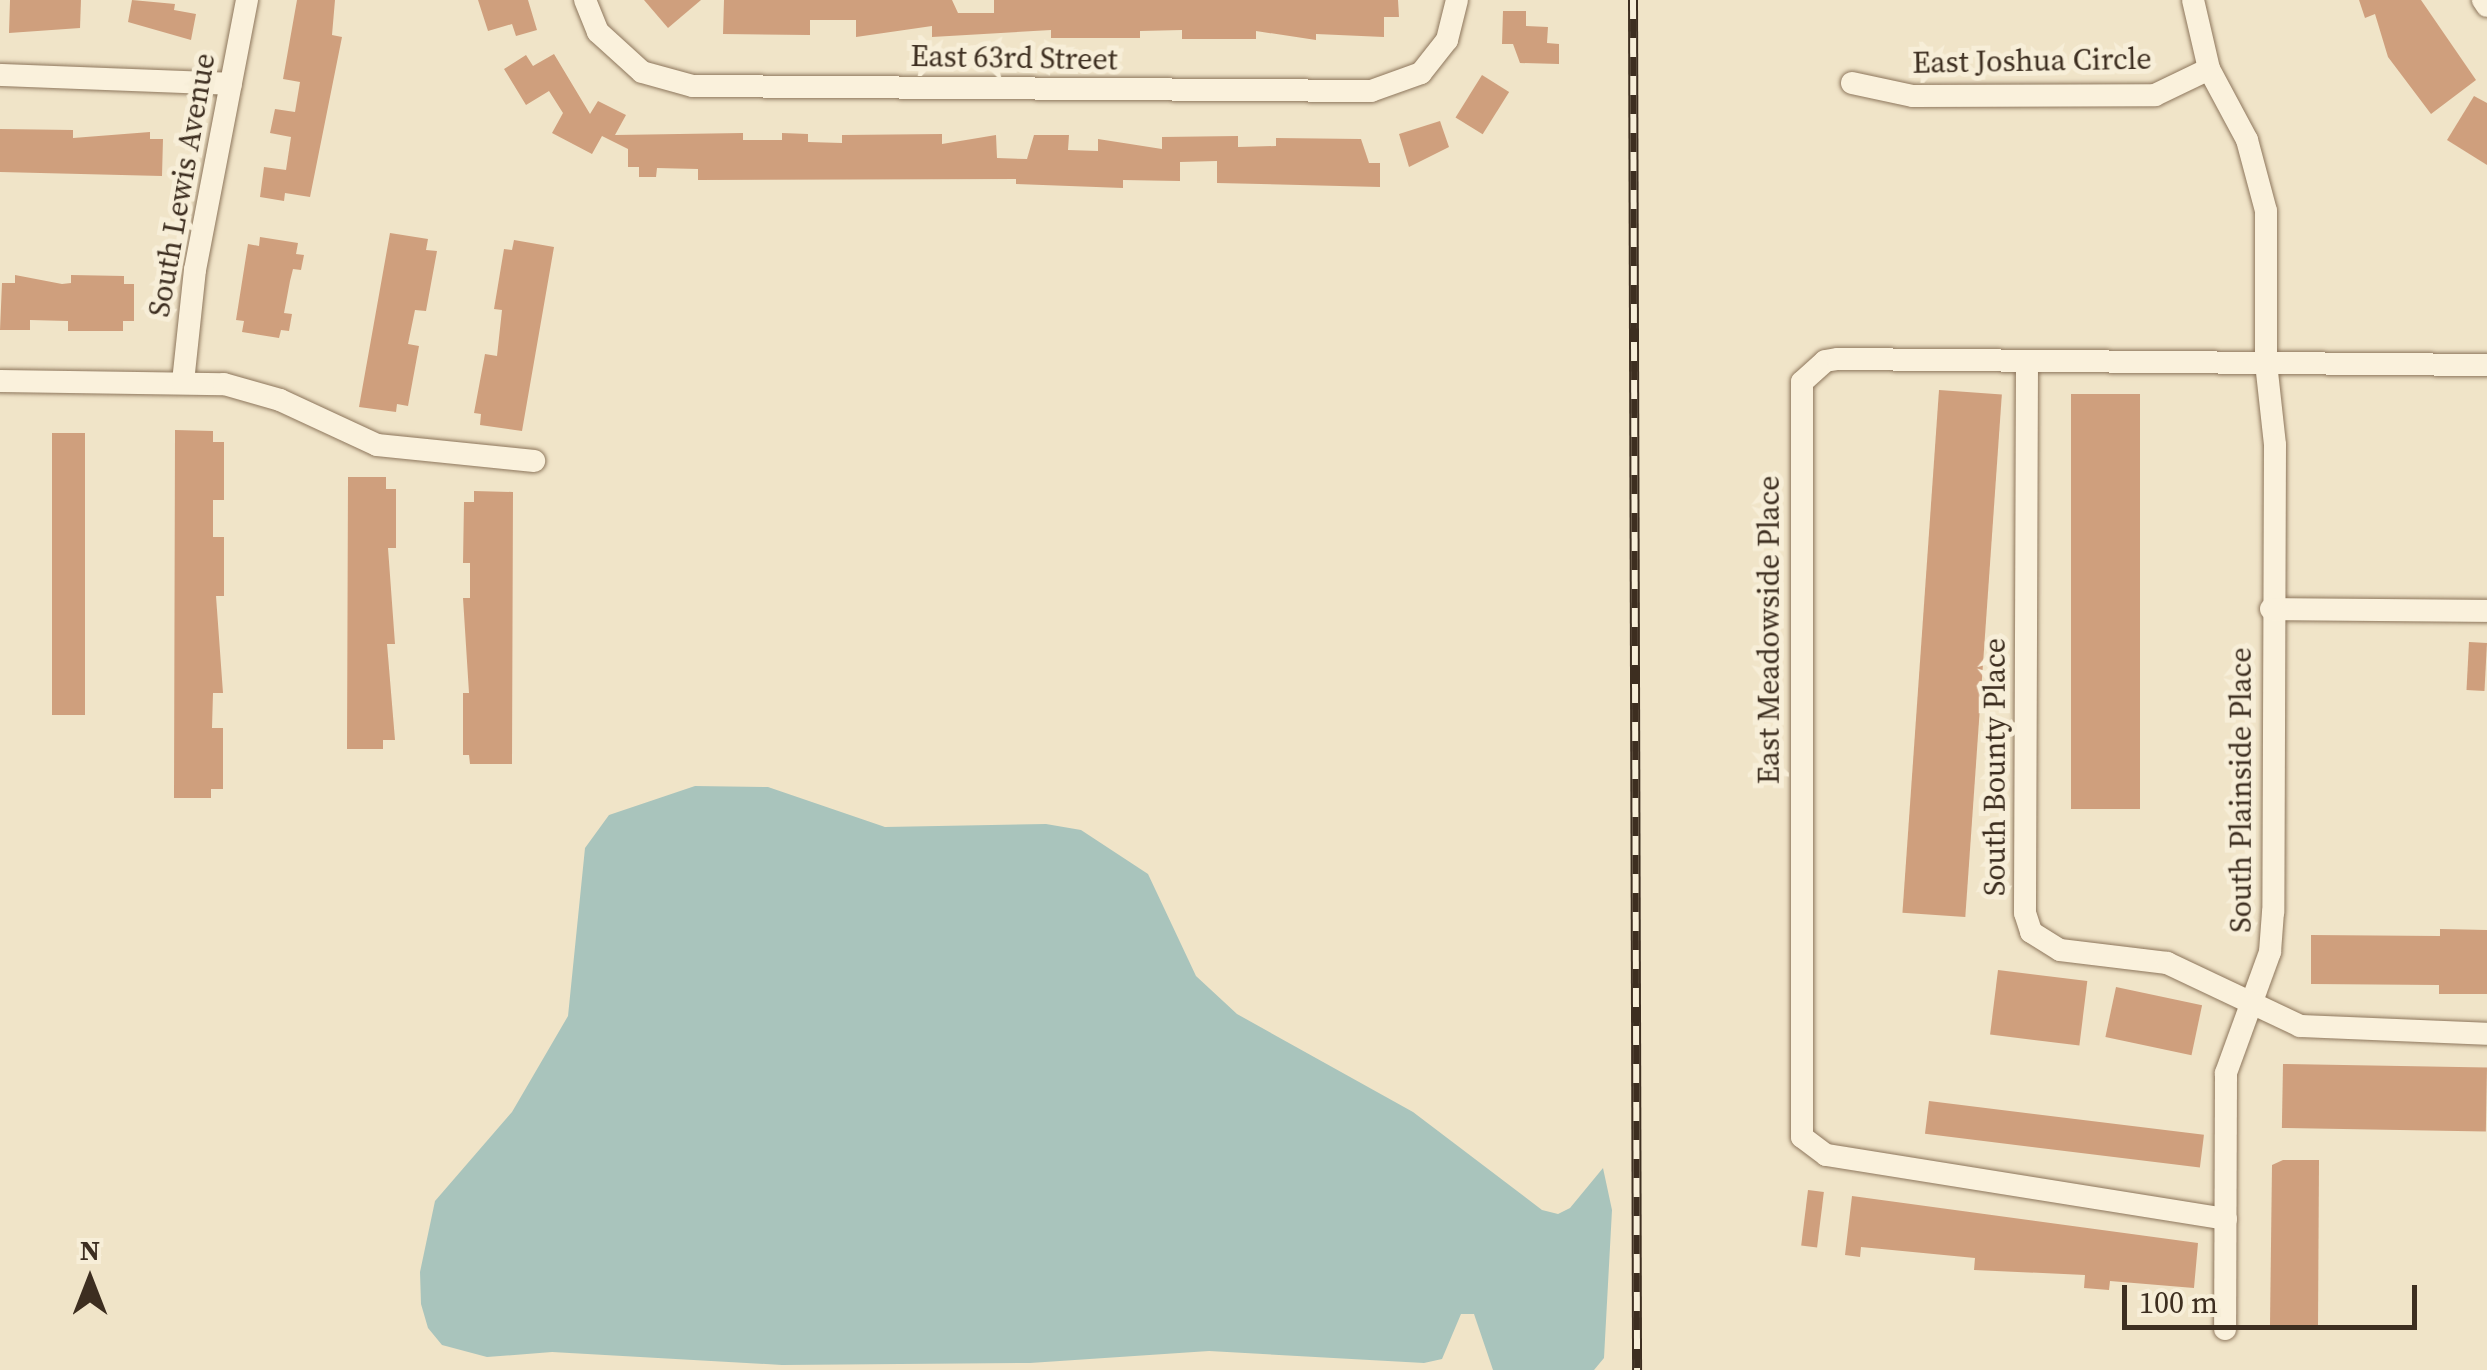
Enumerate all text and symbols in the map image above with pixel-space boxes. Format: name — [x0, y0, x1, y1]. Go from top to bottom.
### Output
street label: East 63rd Street — [910, 38, 1118, 78]
street label: East Joshua Circle — [1912, 41, 2152, 81]
street label: South Lewis Avenue — [141, 50, 223, 320]
street label: East Meadowside Place — [1751, 476, 1787, 784]
street label: South Bounty Place — [1977, 638, 2013, 896]
street label: South Plainside Place — [2223, 647, 2259, 933]
north arrow — [40, 1230, 140, 1330]
text: N — [80, 1231, 100, 1269]
scale bar — [2127, 1265, 2422, 1327]
text: 100 m — [2139, 1282, 2218, 1323]

